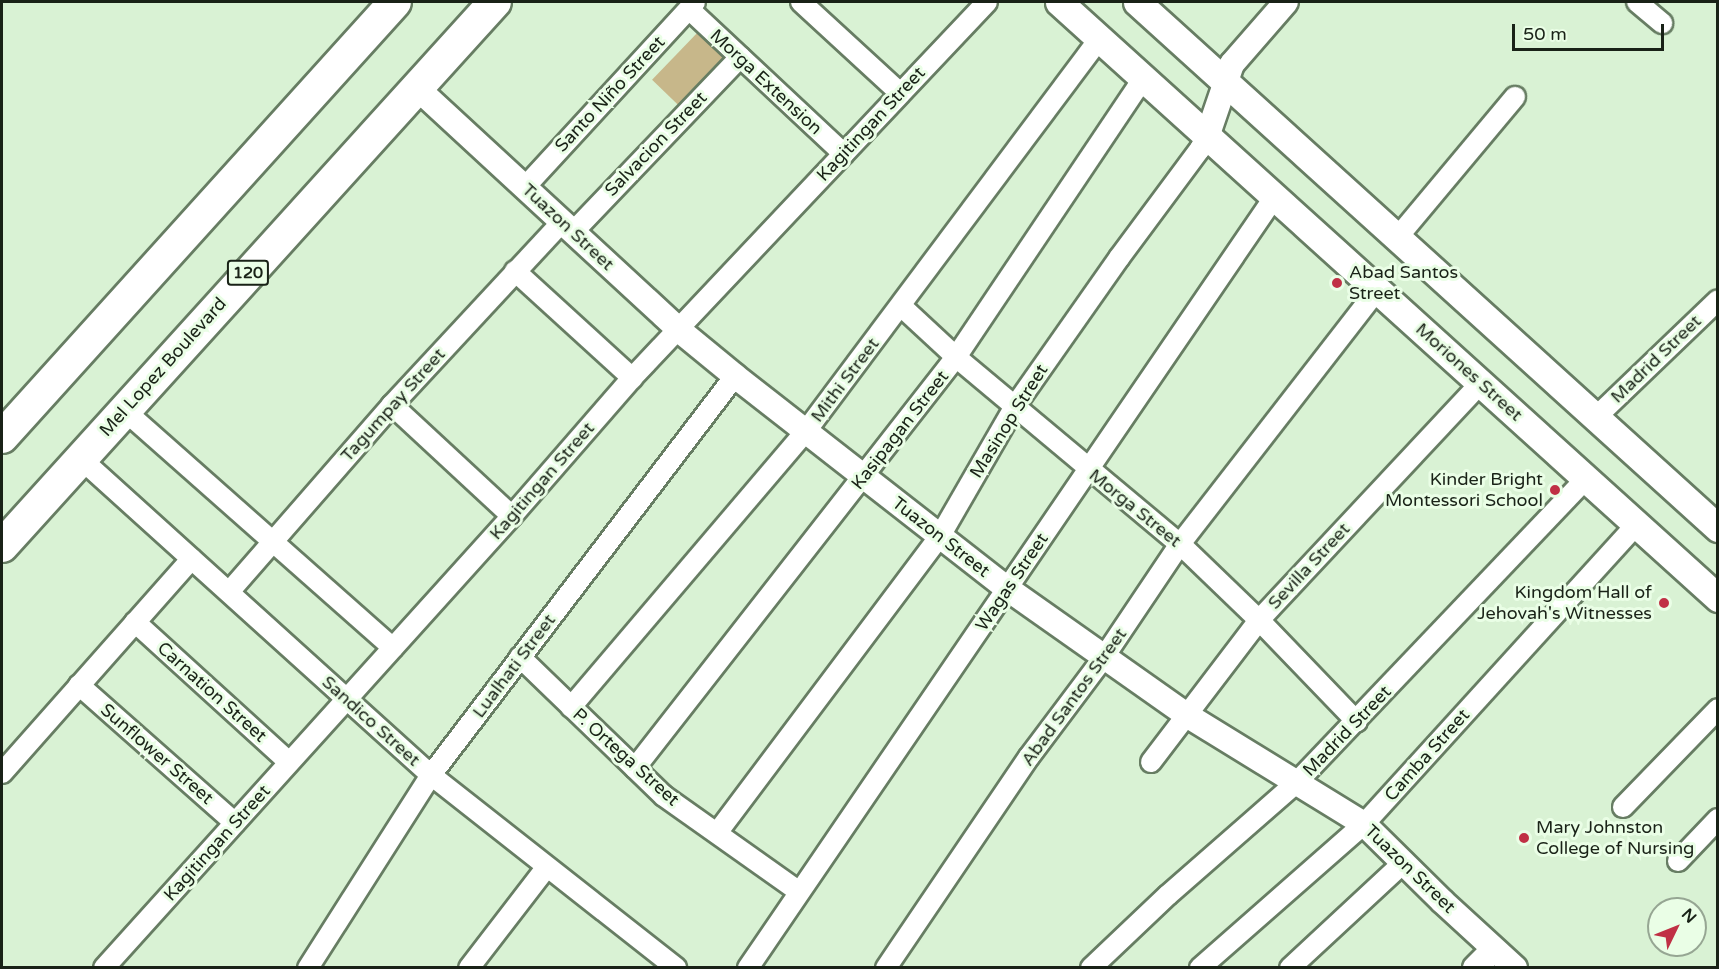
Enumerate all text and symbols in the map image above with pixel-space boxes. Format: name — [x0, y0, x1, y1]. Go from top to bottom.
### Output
scale bar — [1515, 12, 1666, 50]
text: 50 m — [1523, 23, 1567, 45]
street label: Morga Extension — [706, 25, 826, 139]
street label: Santo Niño Street — [551, 31, 669, 157]
street label: Kagitingan Street — [812, 62, 930, 186]
street label: Salvacion Street — [601, 87, 711, 201]
street label: Tuazon Street — [518, 179, 618, 275]
road number: 120 — [226, 260, 270, 286]
place label: Abad Santos Street — [1349, 262, 1458, 304]
marker: Abad Santos Street — [1330, 276, 1344, 290]
street label: Mel Lopez Boulevard — [95, 293, 231, 441]
street label: Madrid Street — [1606, 310, 1706, 408]
street label: Moriones Street — [1411, 318, 1527, 426]
street label: Mithi Street — [806, 334, 884, 426]
street label: Tagumpay Street — [336, 344, 450, 466]
street label: Masinop Street — [965, 360, 1053, 482]
street label: Kasipagan Street — [847, 366, 953, 494]
street label: Kagitingan Street — [485, 418, 599, 544]
street label: Morga Street — [1085, 464, 1185, 552]
place label: Kinder Bright Montessori School — [1385, 469, 1543, 512]
marker: Kinder Bright Montessori School — [1548, 483, 1562, 497]
street label: Tuazon Street — [888, 492, 994, 582]
street label: Sevilla Street — [1263, 518, 1355, 614]
street label: Wagas Street — [971, 529, 1053, 635]
place label: Kingdom Hall of Jehovah's Witnesses — [1477, 582, 1652, 624]
marker: Kingdom Hall of Jehovah's Witnesses — [1657, 596, 1671, 610]
street label: Lualhati Street — [468, 610, 560, 722]
street label: Abad Santos Street — [1017, 624, 1131, 770]
street label: Carnation Street — [153, 637, 271, 747]
street label: Sandico Street — [317, 671, 425, 771]
street label: Madrid Street — [1298, 681, 1396, 781]
street label: Sunflower Street — [96, 699, 218, 809]
street label: P. Ortega Street — [568, 703, 684, 811]
street label: Camba Street — [1380, 704, 1474, 806]
street label: Kagitingan Street — [159, 780, 275, 906]
place label: Mary Johnston College of Nursing — [1536, 817, 1694, 860]
street label: Tuazon Street — [1360, 820, 1460, 918]
marker: Mary Johnston College of Nursing — [1517, 831, 1531, 845]
north arrow — [1647, 897, 1707, 957]
text: N — [1677, 905, 1700, 928]

